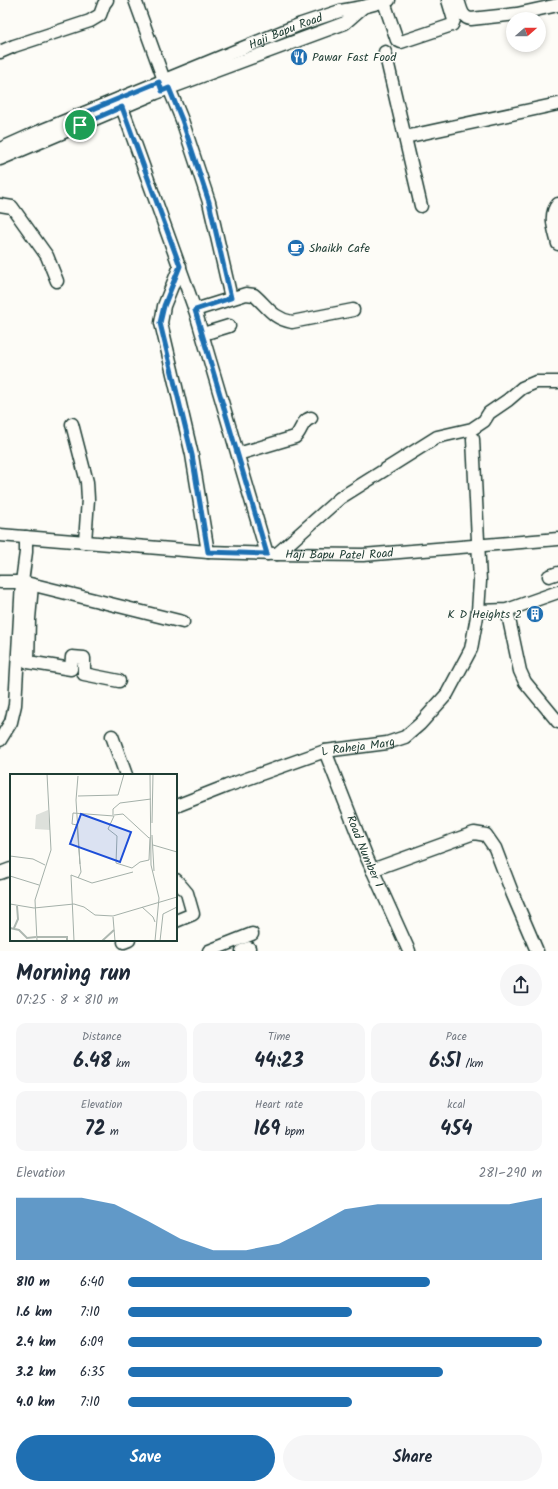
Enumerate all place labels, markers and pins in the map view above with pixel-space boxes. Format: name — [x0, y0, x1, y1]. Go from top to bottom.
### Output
restaurant icon: Pawar Fast Food — [289, 47, 309, 67]
place label: Pawar Fast Food — [312, 48, 397, 67]
pin — [63, 108, 97, 142]
cafe icon: Shaikh Cafe — [286, 238, 306, 258]
place label: Shaikh Cafe — [309, 239, 370, 258]
building icon: K D Heights 2 — [525, 604, 545, 624]
place label: K D Heights 2 — [448, 605, 522, 624]

